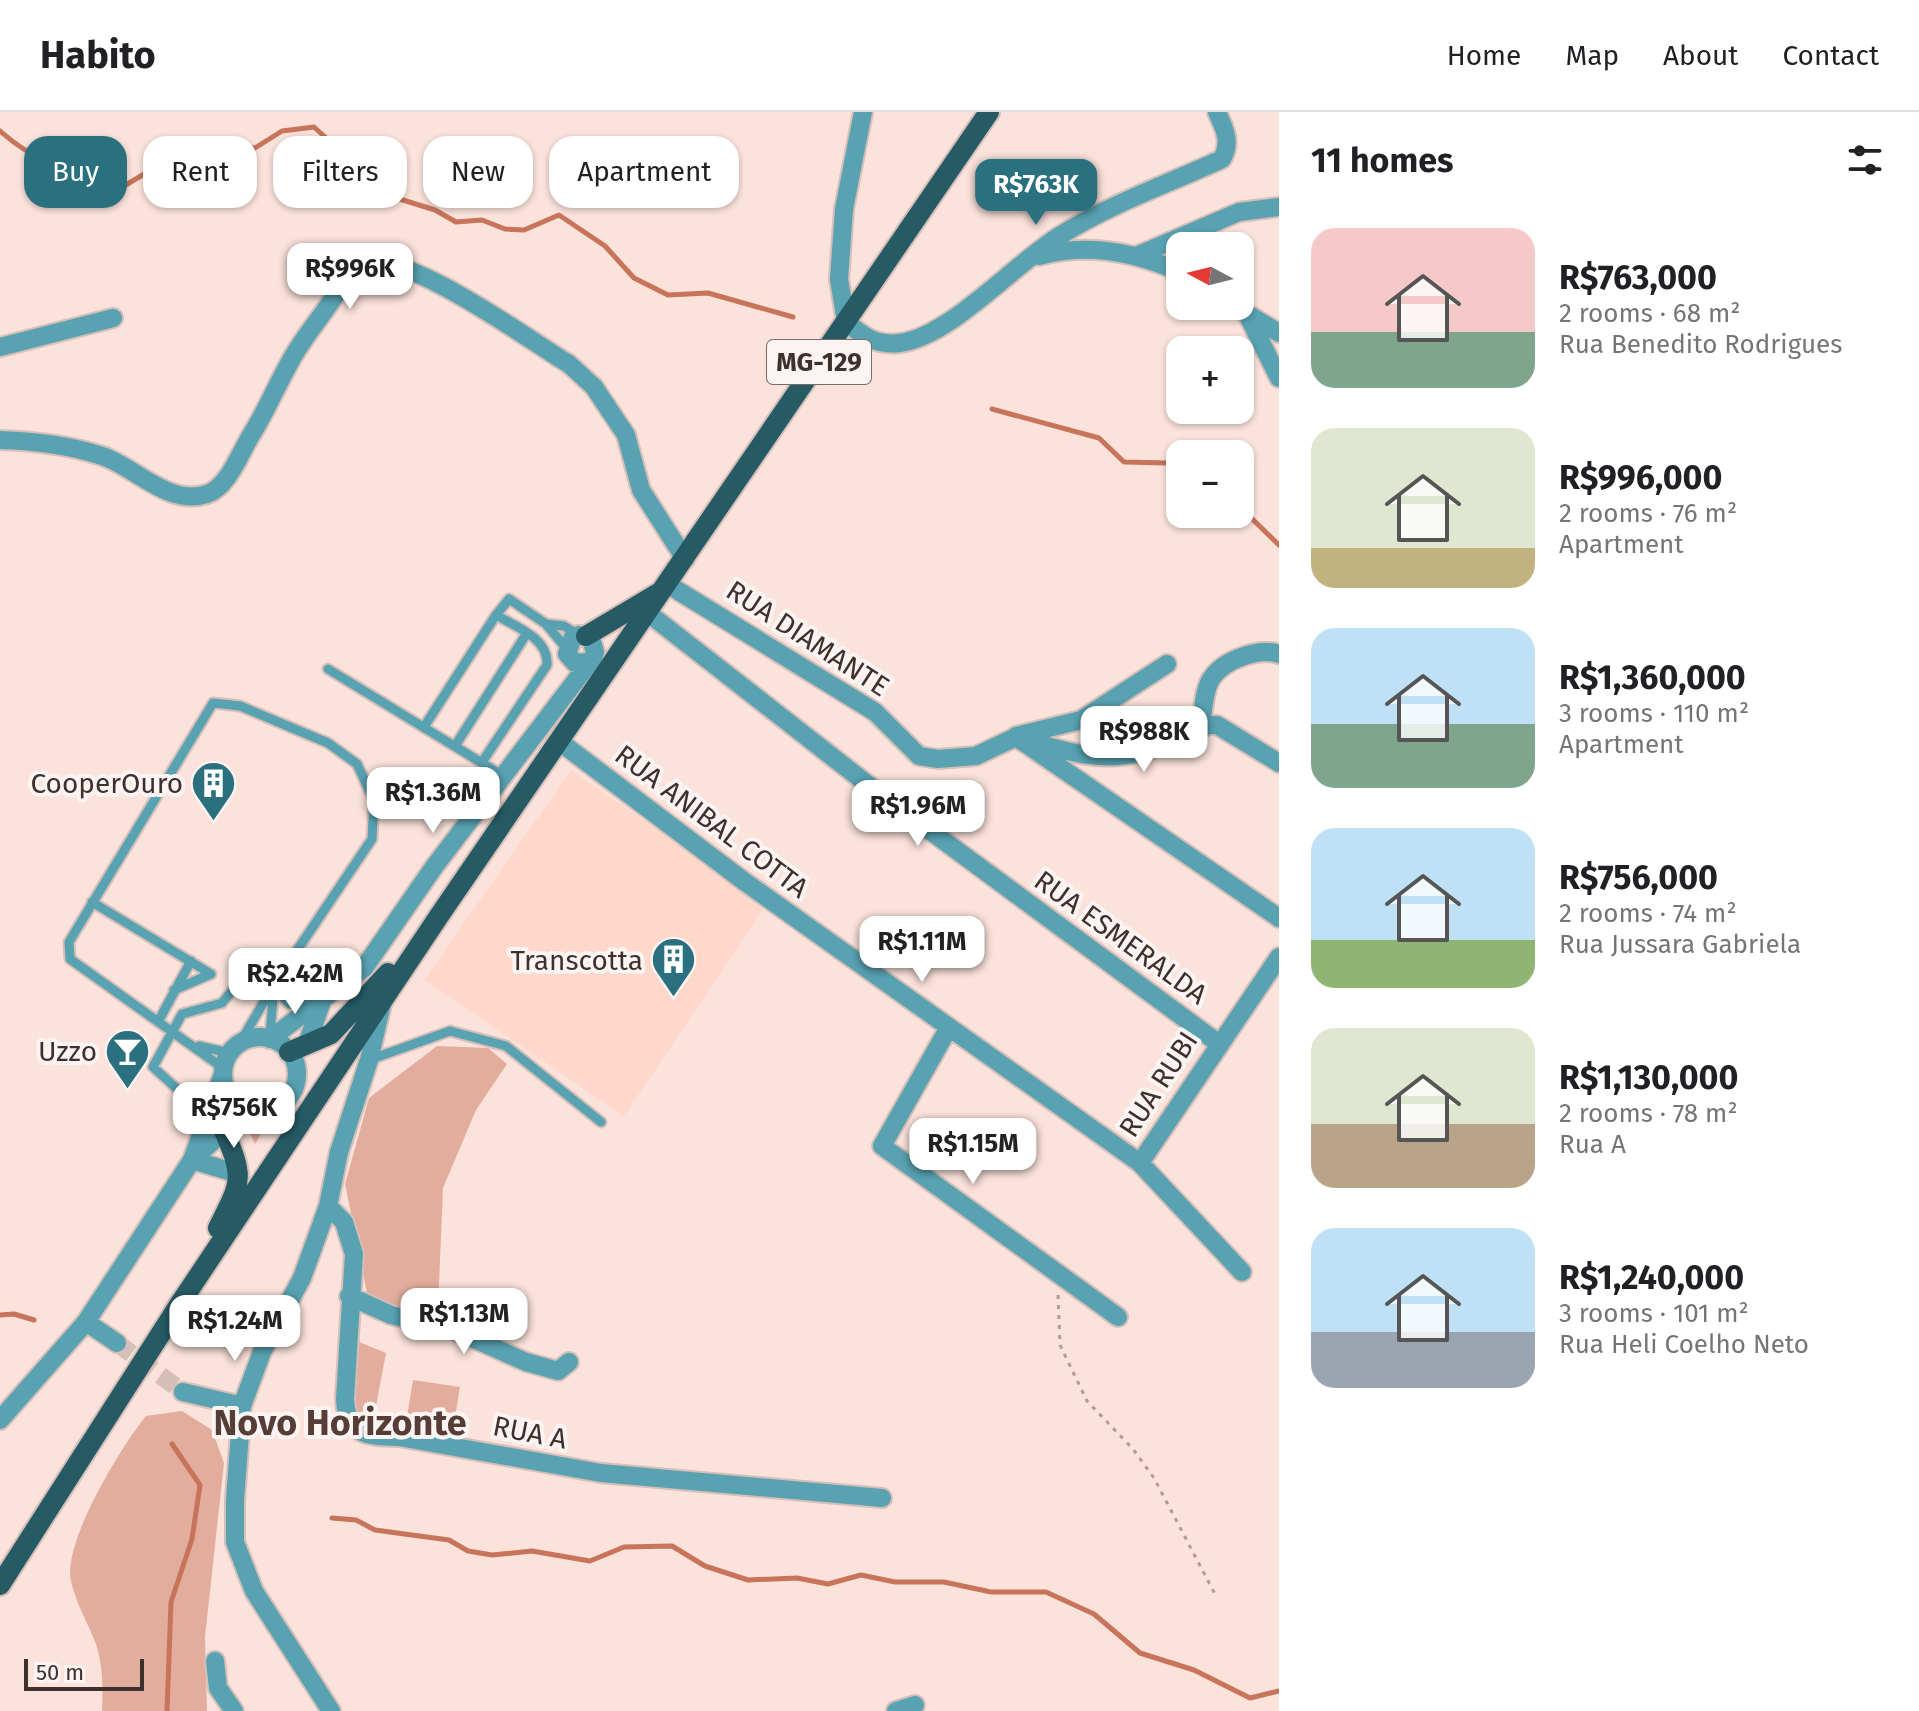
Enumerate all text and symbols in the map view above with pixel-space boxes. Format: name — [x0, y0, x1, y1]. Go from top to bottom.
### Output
text: Habito — [40, 32, 156, 78]
text: Home — [1447, 39, 1521, 72]
text: Map — [1565, 39, 1619, 72]
text: About — [1663, 39, 1738, 72]
text: Contact — [1782, 39, 1879, 72]
chip: Buy — [24, 136, 127, 208]
chip: Rent — [143, 136, 257, 208]
chip: Filters — [273, 136, 407, 208]
chip: New — [423, 136, 533, 208]
chip: Apartment — [549, 136, 739, 208]
icon: filters — [1843, 138, 1887, 182]
text: 11 homes — [1311, 140, 1453, 181]
pin: R$763K — [971, 159, 1101, 227]
text: R$763K — [993, 169, 1079, 200]
north arrow — [1166, 232, 1254, 320]
map controls — [1166, 232, 1254, 528]
pin: R$996K — [285, 243, 415, 311]
text: R$996K — [305, 253, 395, 284]
text: R$763,000 — [1559, 257, 1717, 298]
icon: home — [1375, 260, 1471, 356]
text: 2 rooms · 68 m² — [1559, 298, 1740, 329]
text: Rua Benedito Rodrigues — [1559, 329, 1842, 360]
button: + — [1166, 336, 1254, 424]
road number: MG-129 — [767, 340, 871, 384]
button: − — [1166, 440, 1254, 528]
text: R$996,000 — [1559, 457, 1722, 498]
icon: home — [1375, 460, 1471, 556]
text: 2 rooms · 76 m² — [1559, 498, 1737, 529]
text: Apartment — [1559, 529, 1684, 560]
street label: RUA DIAMANTE — [720, 574, 895, 703]
text: R$1,360,000 — [1559, 657, 1746, 698]
icon: home — [1375, 660, 1471, 756]
text: 3 rooms · 110 m² — [1559, 698, 1749, 729]
pin: R$988K — [1079, 706, 1209, 774]
text: R$988K — [1099, 716, 1189, 747]
text: Apartment — [1559, 729, 1684, 760]
street label: RUA ANIBAL COTTA — [609, 738, 815, 905]
building icon: CooperOuro — [190, 759, 238, 822]
place label: CooperOuro — [30, 767, 183, 800]
pin: R$1.36M — [359, 767, 507, 835]
text: R$1.36M — [385, 777, 481, 808]
pin: R$1.96M — [844, 780, 992, 848]
text: R$1.96M — [870, 790, 966, 821]
text: R$756,000 — [1559, 857, 1718, 898]
icon: home — [1375, 860, 1471, 956]
street label: RUA ESMERALDA — [1028, 864, 1214, 1011]
text: 2 rooms · 74 m² — [1559, 898, 1737, 929]
pin: R$1.11M — [848, 916, 996, 984]
text: R$1.11M — [878, 926, 966, 957]
text: Rua Jussara Gabriela — [1559, 929, 1801, 960]
building icon: Transcotta — [650, 936, 698, 999]
place label: Transcotta — [510, 944, 643, 977]
pin: R$2.42M — [221, 948, 369, 1016]
text: R$2.42M — [247, 958, 343, 989]
street label: RUA RUBI — [1112, 1025, 1205, 1143]
bar icon: Uzzo — [104, 1027, 152, 1090]
place label: Uzzo — [38, 1035, 97, 1068]
text: R$1,130,000 — [1559, 1057, 1738, 1098]
icon: home — [1375, 1060, 1471, 1156]
pin: R$756K — [169, 1082, 299, 1150]
text: R$756K — [191, 1092, 277, 1123]
text: 2 rooms · 78 m² — [1559, 1098, 1738, 1129]
pin: R$1.15M — [899, 1118, 1047, 1186]
text: R$1.15M — [927, 1128, 1019, 1159]
text: Rua A — [1559, 1129, 1626, 1160]
text: R$1,240,000 — [1559, 1257, 1744, 1298]
icon: home — [1375, 1260, 1471, 1356]
pin: R$1.13M — [390, 1288, 538, 1356]
pin: R$1.24M — [161, 1295, 309, 1363]
text: R$1.13M — [419, 1298, 509, 1329]
text: 3 rooms · 101 m² — [1559, 1298, 1749, 1329]
text: R$1.24M — [187, 1305, 283, 1336]
text: Rua Heli Coelho Neto — [1559, 1329, 1809, 1360]
district label: Novo Horizonte — [213, 1401, 467, 1445]
street label: RUA A — [490, 1409, 570, 1456]
scale bar — [24, 1655, 144, 1691]
text: 50 m — [36, 1659, 84, 1686]

